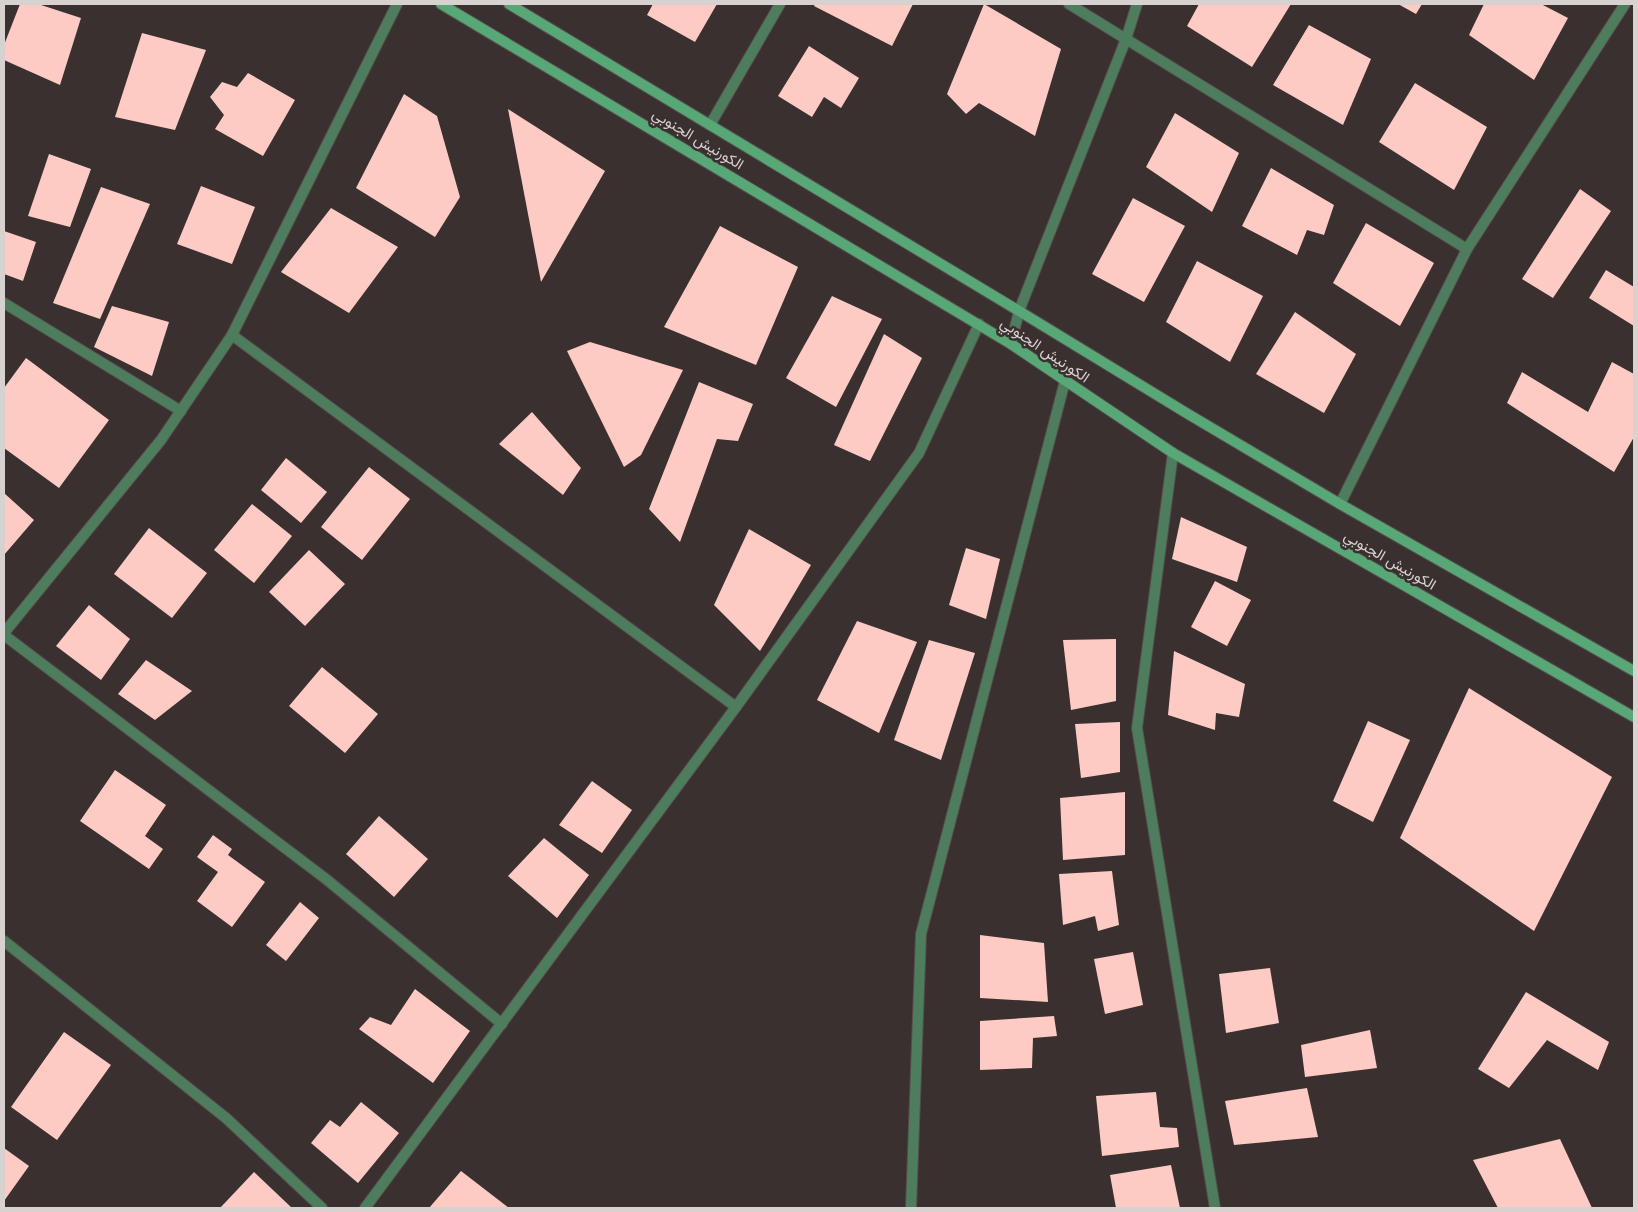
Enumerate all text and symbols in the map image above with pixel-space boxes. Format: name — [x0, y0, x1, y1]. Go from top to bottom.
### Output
street label: الكورنيش الجنوبي — [647, 105, 747, 177]
street label: الكورنيش الجنوبي — [995, 314, 1093, 390]
street label: الكورنيش الجنوبي — [1339, 526, 1439, 597]

